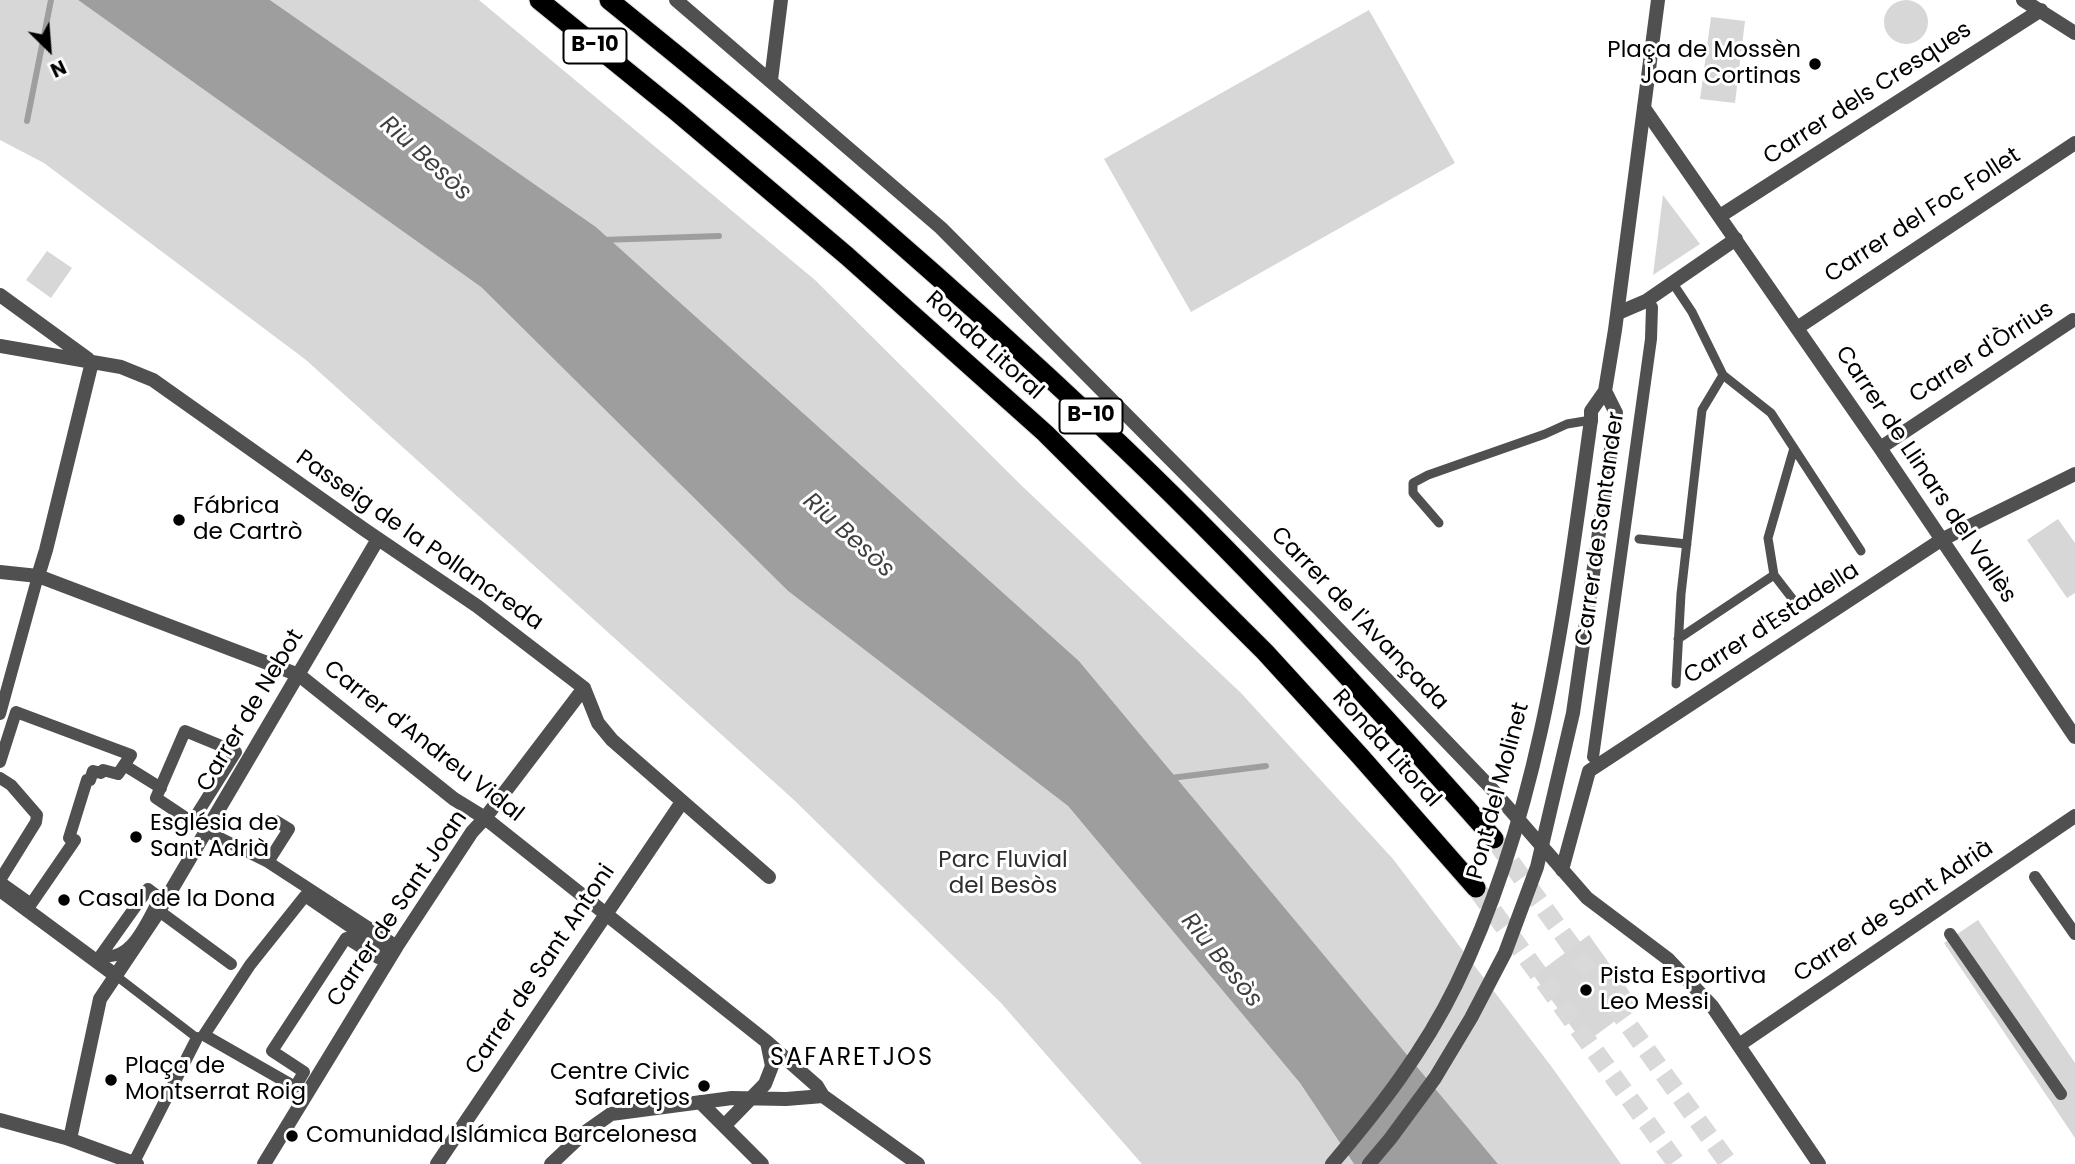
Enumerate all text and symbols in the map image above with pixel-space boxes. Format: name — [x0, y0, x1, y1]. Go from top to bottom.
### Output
north arrow — [14, 14, 84, 84]
street label: Carrer dels Cresques — [1759, 16, 1977, 172]
road number: B-10 — [564, 28, 626, 64]
place label: Plaça de Mossèn Joan Cortinas — [1607, 37, 1801, 91]
text: N — [46, 53, 70, 84]
marker: Plaça de Mossèn Joan Cortinas — [1807, 56, 1823, 72]
water label: Riu Besòs — [373, 110, 477, 208]
street label: Carrer del Foc Follet — [1820, 142, 2026, 290]
street label: Ronda Litoral — [919, 286, 1049, 406]
street label: Carrer d'Òrrius — [1905, 296, 2059, 410]
street label: Carrer de Llinars del Vallès — [1829, 341, 2021, 609]
road number: B-10 — [1060, 398, 1122, 434]
street label: Carrer de Santander — [1571, 410, 1631, 648]
street label: Passeig de la Pollancreda — [290, 445, 548, 637]
water label: Riu Besòs — [796, 487, 900, 585]
place label: Fábrica de Cartrò — [193, 493, 303, 547]
marker: Fábrica de Cartrò — [171, 512, 187, 528]
street label: Carrer de l'Avançada — [1264, 522, 1454, 716]
street label: Carrer d'Estadella — [1679, 557, 1865, 691]
street label: Carrer de Nebot — [192, 625, 310, 797]
street label: Carrer d'Andreu Vidal — [318, 655, 528, 829]
street label: Ronda Litoral — [1326, 684, 1446, 814]
street label: Pont del Molinet — [1462, 699, 1536, 883]
street label: Carrer de Sant Joan — [322, 806, 474, 1012]
place label: Església de Sant Adrià — [150, 810, 278, 864]
marker: Església de Sant Adrià — [128, 829, 144, 845]
street label: Carrer de Sant Adrià — [1789, 835, 1999, 989]
park label: Parc Fluvial del Besòs — [938, 847, 1068, 901]
street label: Carrer de Sant Antoni — [460, 860, 622, 1080]
place label: Casal de la Dona — [78, 886, 275, 914]
marker: Casal de la Dona — [56, 892, 72, 908]
water label: Riu Besòs — [1174, 908, 1268, 1014]
place label: Pista Esportiva Leo Messi — [1600, 963, 1766, 1017]
marker: Pista Esportiva Leo Messi — [1578, 982, 1594, 998]
district label: SAFARETJOS — [771, 1045, 933, 1073]
place label: Plaça de Montserrat Roig — [125, 1053, 306, 1107]
place label: Centre Civic Safaretjos — [550, 1059, 690, 1113]
marker: Plaça de Montserrat Roig — [103, 1072, 119, 1088]
marker: Centre Civic Safaretjos — [696, 1078, 712, 1094]
place label: Comunidad Islámica Barcelonesa — [306, 1122, 697, 1150]
marker: Comunidad Islámica Barcelonesa — [284, 1128, 300, 1144]

